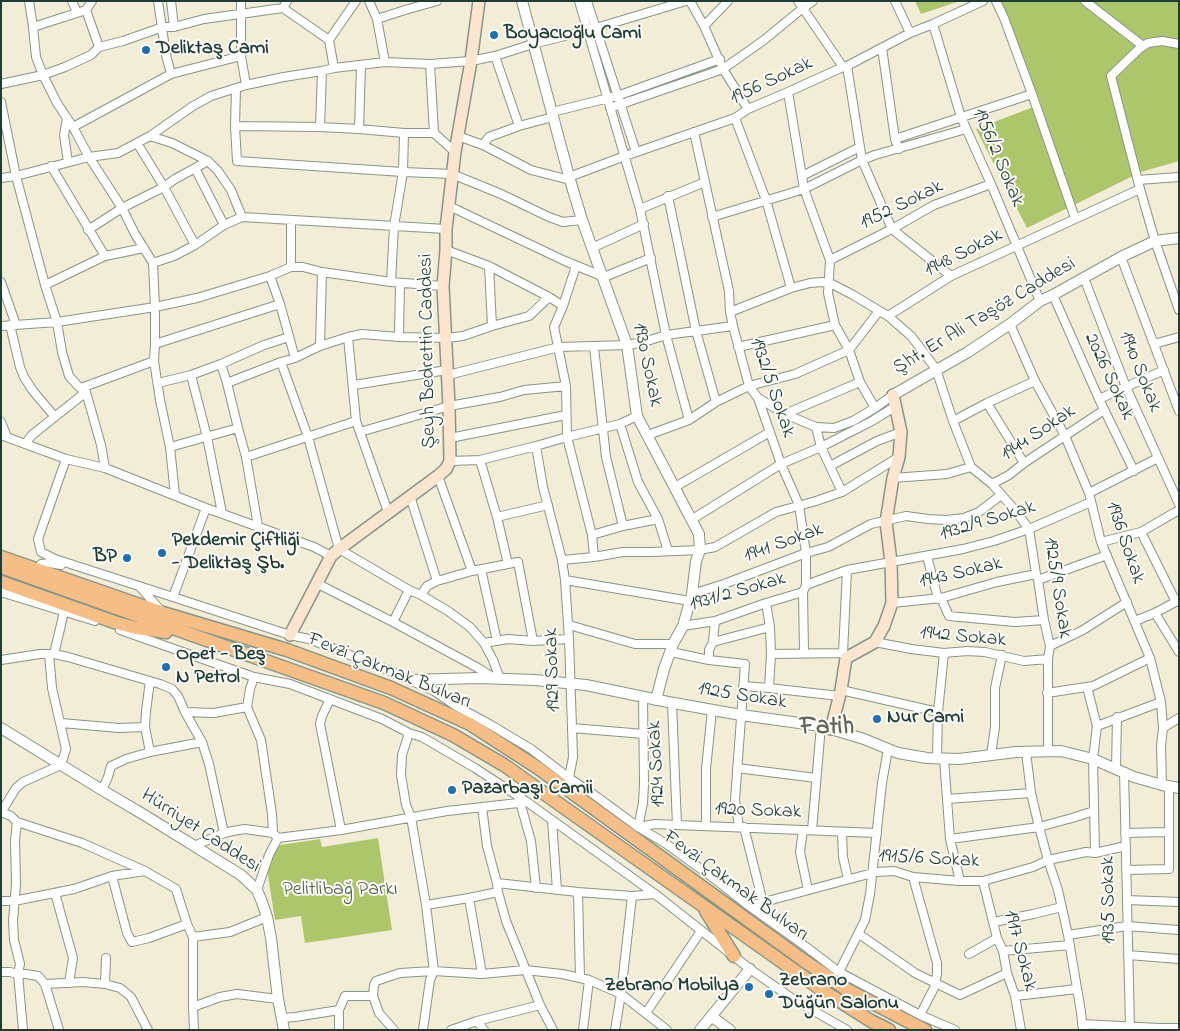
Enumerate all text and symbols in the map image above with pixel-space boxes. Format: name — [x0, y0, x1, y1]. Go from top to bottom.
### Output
place label: Boyacıoğlu Cami — [504, 23, 641, 47]
marker: Boyacıoğlu Cami — [488, 29, 500, 41]
place label: Deliktaş Cami — [156, 38, 269, 62]
marker: Deliktaş Cami — [140, 44, 152, 56]
street label: 1956 Sokak — [727, 52, 817, 112]
street label: 1956/2 Sokak — [965, 105, 1029, 211]
street label: 1952 Sokak — [856, 176, 948, 236]
street label: 1948 Sokak — [921, 224, 1007, 284]
street label: Şeyh Bedrettin Caddesi — [415, 253, 443, 449]
street label: Şht. Er Ali Taşöz Caddesi — [889, 253, 1081, 381]
street label: 1930 Sokak — [625, 321, 667, 409]
street label: 1940 Sokak — [1112, 328, 1166, 416]
street label: 2026 Sokak — [1077, 330, 1139, 424]
street label: 1932/5 Sokak — [743, 335, 799, 441]
street label: 1944 Sokak — [997, 400, 1081, 468]
street label: 1932/9 Sokak — [937, 496, 1039, 548]
street label: 1936 Sokak — [1099, 499, 1149, 587]
street label: 1941 Sokak — [741, 519, 827, 569]
place label: Pekdemir Çiftliği - Deliktaş Şb. — [172, 530, 300, 577]
street label: 1925/9 Sokak — [1036, 536, 1076, 640]
place label: BP — [93, 546, 117, 570]
marker: Pekdemir Çiftliği - Deliktaş Şb. — [156, 547, 168, 559]
marker: BP — [121, 552, 133, 564]
street label: 1943 Sokak — [917, 553, 1005, 595]
street label: 1931/2 Sokak — [687, 568, 789, 618]
street label: 1942 Sokak — [919, 622, 1007, 654]
street label: 1929 Sokak — [541, 627, 567, 713]
street label: Fevzi Çakmak Bulvarı — [304, 628, 474, 716]
place label: Opet - Beş N Petrol — [176, 644, 266, 691]
marker: Opet - Beş N Petrol — [160, 661, 172, 673]
street label: 1925 Sokak — [696, 678, 788, 716]
place label: Nur Cami — [887, 707, 964, 731]
marker: Nur Cami — [871, 713, 883, 725]
district label: Fatih — [800, 714, 854, 744]
street label: 1924 Sokak — [644, 720, 672, 808]
place label: Pazarbaşı Camii — [462, 778, 593, 802]
street label: Hürriyet Caddesi — [136, 784, 264, 880]
marker: Pazarbaşı Camii — [446, 784, 458, 796]
street label: 1920 Sokak — [714, 798, 802, 826]
street label: Fevzi Çakmak Bulvarı — [658, 826, 812, 948]
street label: 1915/6 Sokak — [878, 845, 980, 875]
street label: 1935 Sokak — [1097, 856, 1123, 944]
park label: Pelitlibağ Parkı — [282, 879, 398, 903]
street label: 1917 Sokak — [997, 908, 1041, 994]
place label: Zebrano Düğün Salonu — [779, 970, 899, 1017]
place label: Zebrano Mobilya — [604, 975, 739, 999]
marker: Zebrano Mobilya — [743, 981, 755, 993]
marker: Zebrano Düğün Salonu — [763, 988, 775, 1000]

